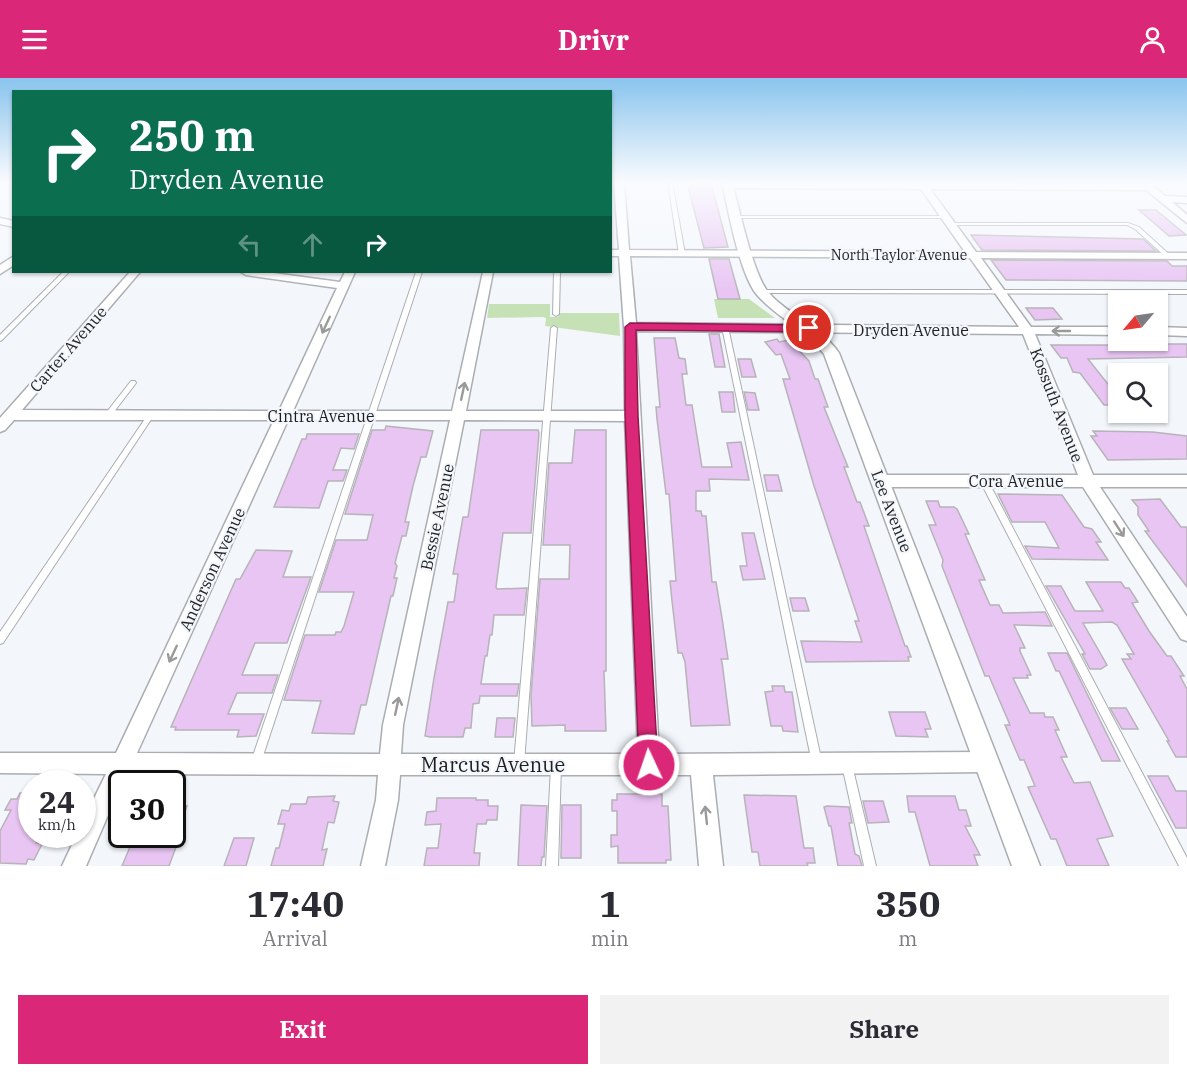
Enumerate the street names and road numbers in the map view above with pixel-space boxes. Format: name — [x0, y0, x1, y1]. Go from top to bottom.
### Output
street label: North Taylor Avenue — [831, 246, 967, 264]
street label: Carter Avenue — [25, 302, 111, 396]
street label: Dryden Avenue — [853, 320, 969, 340]
street label: Kossuth Avenue — [1026, 345, 1088, 465]
street label: Cintra Avenue — [267, 406, 375, 426]
street label: Bessie Avenue — [416, 462, 458, 572]
street label: Lee Avenue — [867, 467, 917, 555]
street label: Cora Avenue — [968, 471, 1064, 491]
street label: Anderson Avenue — [175, 504, 249, 634]
street label: Marcus Avenue — [421, 751, 565, 778]

